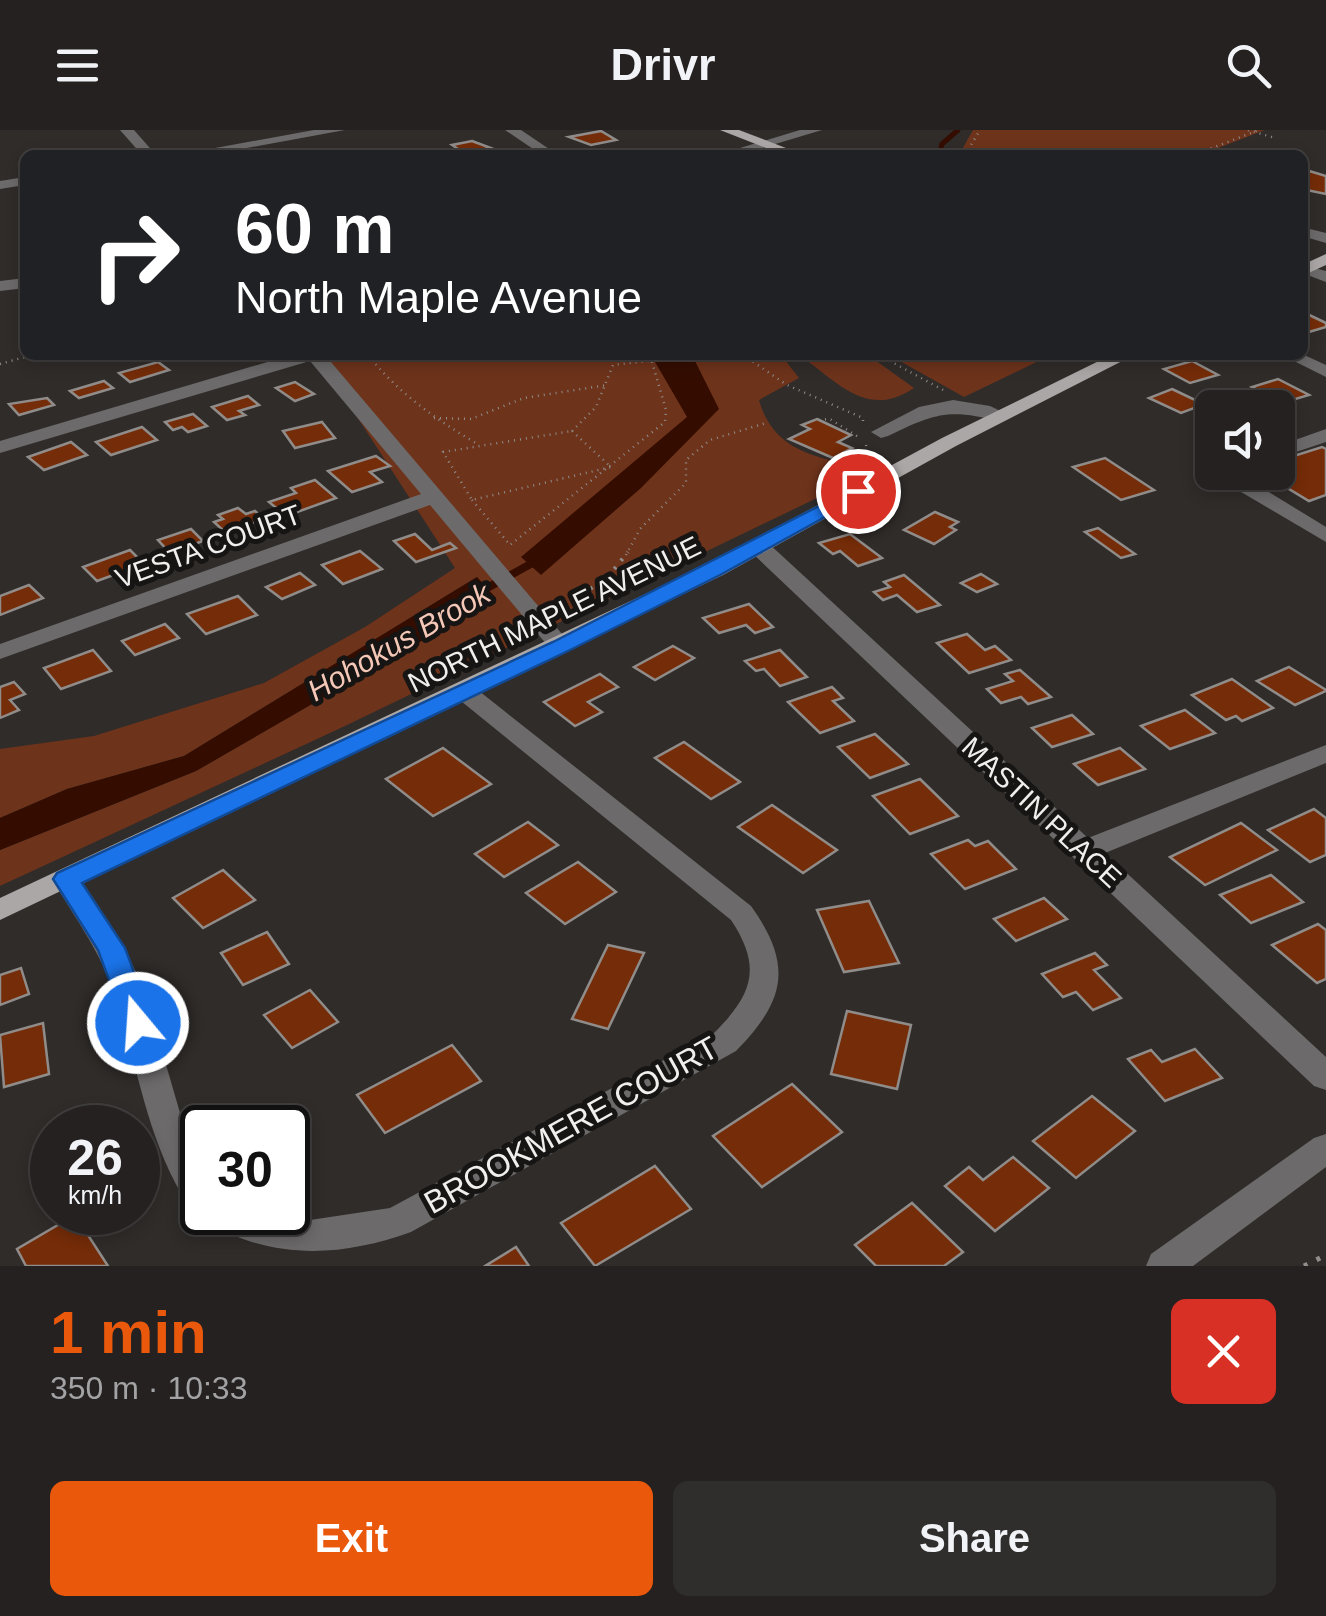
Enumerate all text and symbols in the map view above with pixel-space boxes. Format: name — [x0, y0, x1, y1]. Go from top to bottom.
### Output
icon: menu — [50, 38, 105, 93]
icon: search — [1221, 38, 1276, 93]
text: Drivr — [610, 39, 716, 90]
icon: right — [70, 190, 200, 320]
text: 60 m — [235, 190, 395, 268]
text: North Maple Avenue — [235, 272, 642, 323]
map controls — [1195, 390, 1295, 490]
button: sound — [1195, 390, 1295, 490]
pin — [816, 449, 901, 534]
icon: arrive — [831, 464, 886, 519]
street label: VESTA COURT — [111, 499, 305, 594]
street label: NORTH MAPLE AVENUE — [403, 530, 705, 699]
water label: Hohokus Brook — [302, 575, 498, 707]
street label: MASTIN PLACE — [956, 731, 1127, 894]
position arrow — [86, 971, 190, 1075]
street label: BROOKMERE COURT — [418, 1029, 724, 1221]
speed limit sign: 30 — [180, 1105, 310, 1235]
text: 26 — [67, 1130, 123, 1186]
text: km/h — [68, 1181, 122, 1209]
text: 1 min — [50, 1299, 207, 1366]
button: close — [1171, 1299, 1276, 1404]
text: 350 m · 10:33 — [50, 1370, 247, 1406]
button: Exit — [50, 1481, 653, 1596]
button: Share — [673, 1481, 1276, 1596]

